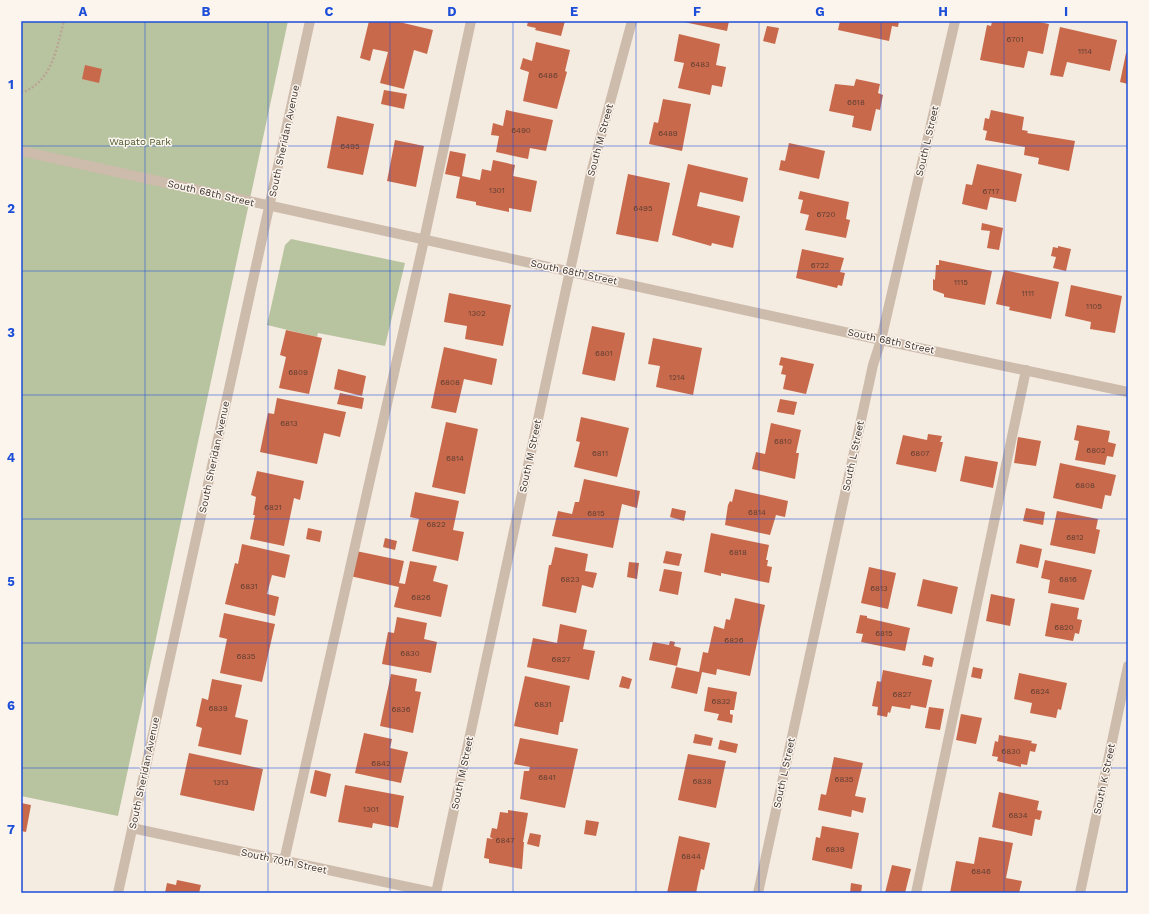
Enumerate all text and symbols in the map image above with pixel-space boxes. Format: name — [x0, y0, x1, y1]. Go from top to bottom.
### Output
text: A — [79, 4, 88, 19]
text: B — [202, 4, 211, 19]
text: C — [325, 4, 334, 19]
text: D — [447, 4, 457, 19]
text: E — [570, 4, 578, 19]
text: F — [693, 4, 701, 19]
text: G — [815, 4, 825, 19]
text: H — [938, 4, 948, 19]
text: I — [1064, 4, 1068, 19]
house number: 6701 — [1006, 35, 1024, 44]
house number: 1114 — [1078, 47, 1092, 56]
house number: 6483 — [690, 60, 710, 69]
house number: 6486 — [538, 71, 558, 80]
text: 1 — [8, 77, 14, 92]
street label: South Sheridan Avenue — [267, 84, 301, 198]
house number: 6618 — [847, 98, 865, 107]
street label: South M Street — [585, 102, 615, 177]
street label: South L Street — [914, 104, 941, 177]
house number: 6490 — [511, 126, 531, 135]
house number: 6489 — [658, 129, 678, 138]
park label: Wapato Park — [109, 136, 171, 147]
house number: 6495 — [340, 142, 360, 151]
street label: South 68th Street — [167, 178, 256, 208]
house number: 1301 — [489, 186, 505, 195]
house number: 6717 — [983, 187, 1000, 196]
text: 2 — [7, 201, 15, 216]
house number: 6495 — [633, 204, 653, 213]
house number: 6720 — [817, 210, 835, 219]
street label: South 68th Street — [530, 257, 619, 287]
house number: 6722 — [811, 261, 830, 270]
house number: 1115 — [954, 278, 968, 287]
house number: 1111 — [1022, 289, 1034, 298]
house number: 1105 — [1086, 302, 1102, 311]
house number: 1302 — [468, 309, 486, 318]
text: 3 — [7, 325, 15, 340]
street label: South 68th Street — [847, 326, 936, 356]
house number: 6801 — [595, 349, 613, 358]
house number: 6809 — [288, 368, 308, 377]
house number: 1214 — [669, 373, 685, 382]
house number: 6808 — [440, 378, 460, 387]
street label: South Sheridan Avenue — [197, 400, 231, 514]
street label: South M Street — [517, 418, 543, 494]
house number: 6813 — [280, 419, 298, 428]
street label: South L Street — [840, 419, 866, 492]
house number: 6810 — [774, 437, 792, 446]
house number: 6802 — [1086, 446, 1106, 455]
house number: 6811 — [592, 449, 608, 458]
house number: 6807 — [910, 449, 930, 458]
text: 4 — [7, 450, 16, 465]
house number: 6814 — [446, 454, 464, 463]
house number: 6808 — [1075, 481, 1095, 490]
house number: 6821 — [264, 503, 282, 512]
house number: 6814 — [748, 508, 766, 517]
house number: 6815 — [587, 509, 605, 518]
house number: 6822 — [426, 520, 446, 529]
house number: 6812 — [1066, 533, 1084, 542]
house number: 6818 — [729, 548, 747, 557]
text: 5 — [7, 574, 15, 589]
house number: 6823 — [560, 575, 580, 584]
house number: 6816 — [1059, 575, 1077, 584]
house number: 6831 — [240, 582, 258, 591]
house number: 6813 — [870, 584, 888, 593]
house number: 6826 — [411, 593, 431, 602]
house number: 6820 — [1054, 623, 1074, 632]
house number: 6815 — [875, 629, 893, 638]
house number: 6826 — [724, 636, 744, 645]
house number: 6830 — [400, 649, 420, 658]
house number: 6835 — [237, 652, 256, 661]
house number: 6827 — [552, 655, 571, 664]
house number: 6824 — [1030, 687, 1050, 696]
house number: 6827 — [893, 690, 912, 699]
house number: 6832 — [712, 697, 731, 706]
text: 6 — [7, 698, 15, 713]
house number: 6831 — [534, 700, 552, 709]
house number: 6839 — [208, 704, 228, 713]
house number: 6836 — [391, 705, 411, 714]
street label: South Sheridan Avenue — [127, 716, 161, 830]
street label: South M Street — [449, 735, 475, 811]
street label: South L Street — [771, 736, 797, 809]
street label: South K Street — [1091, 742, 1117, 816]
house number: 6830 — [1001, 747, 1021, 756]
house number: 6842 — [371, 759, 391, 768]
house number: 6841 — [538, 773, 556, 782]
house number: 6835 — [835, 775, 854, 784]
house number: 6838 — [692, 777, 712, 786]
house number: 1313 — [213, 778, 229, 787]
house number: 1301 — [363, 805, 379, 814]
house number: 6834 — [1008, 811, 1028, 820]
text: 7 — [7, 822, 15, 837]
house number: 6847 — [496, 836, 515, 845]
house number: 6839 — [825, 845, 845, 854]
street label: South 70th Street — [240, 847, 329, 876]
house number: 6844 — [681, 852, 701, 861]
house number: 6846 — [971, 867, 991, 876]

